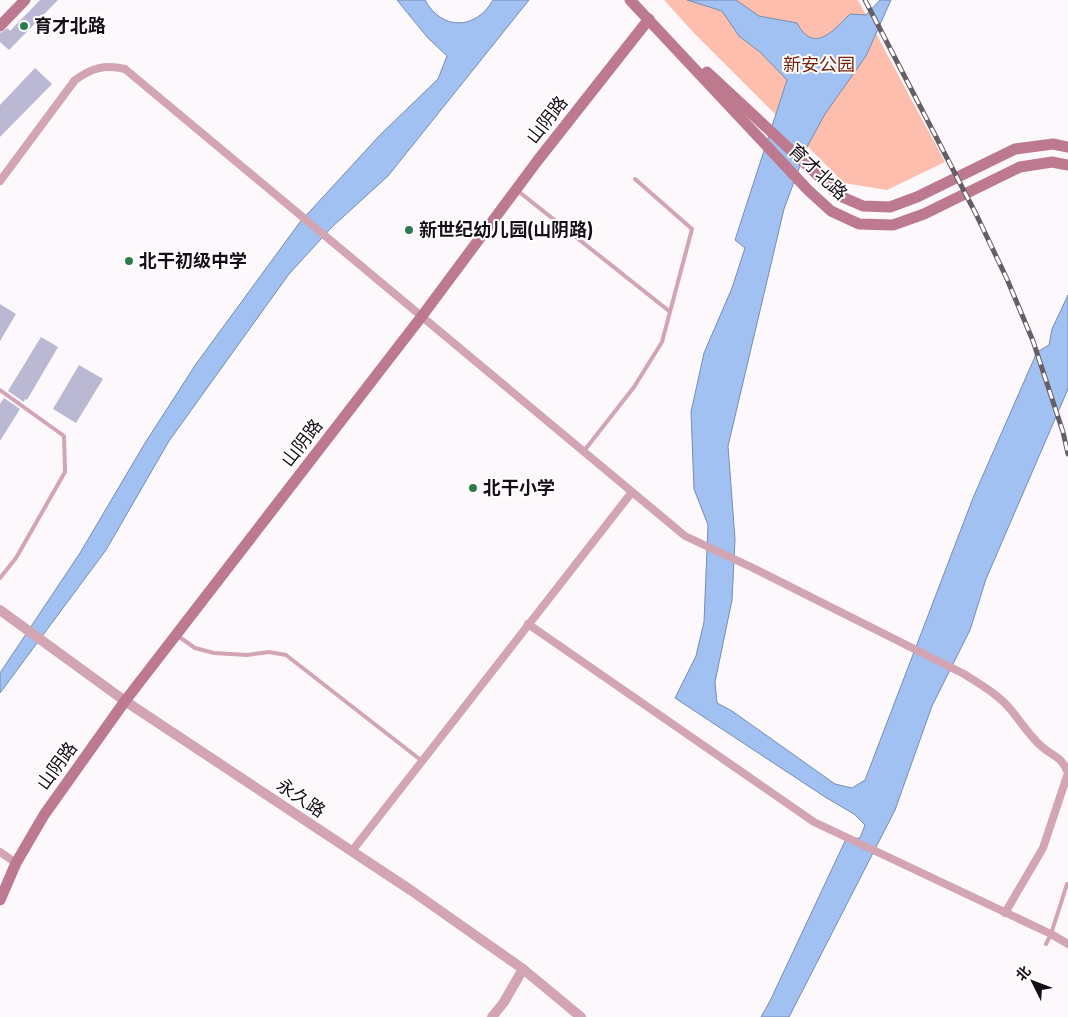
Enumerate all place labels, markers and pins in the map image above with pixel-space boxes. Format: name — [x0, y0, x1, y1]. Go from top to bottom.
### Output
place label: 育才北路 — [34, 13, 106, 39]
marker: 育才北路 — [18, 20, 30, 32]
place label: 新世纪幼儿园(山阴路) — [419, 217, 593, 243]
marker: 新世纪幼儿园(山阴路) — [403, 224, 415, 236]
place label: 北干初级中学 — [139, 248, 247, 274]
marker: 北干初级中学 — [123, 255, 135, 267]
place label: 北干小学 — [483, 475, 555, 501]
marker: 北干小学 — [467, 482, 479, 494]

